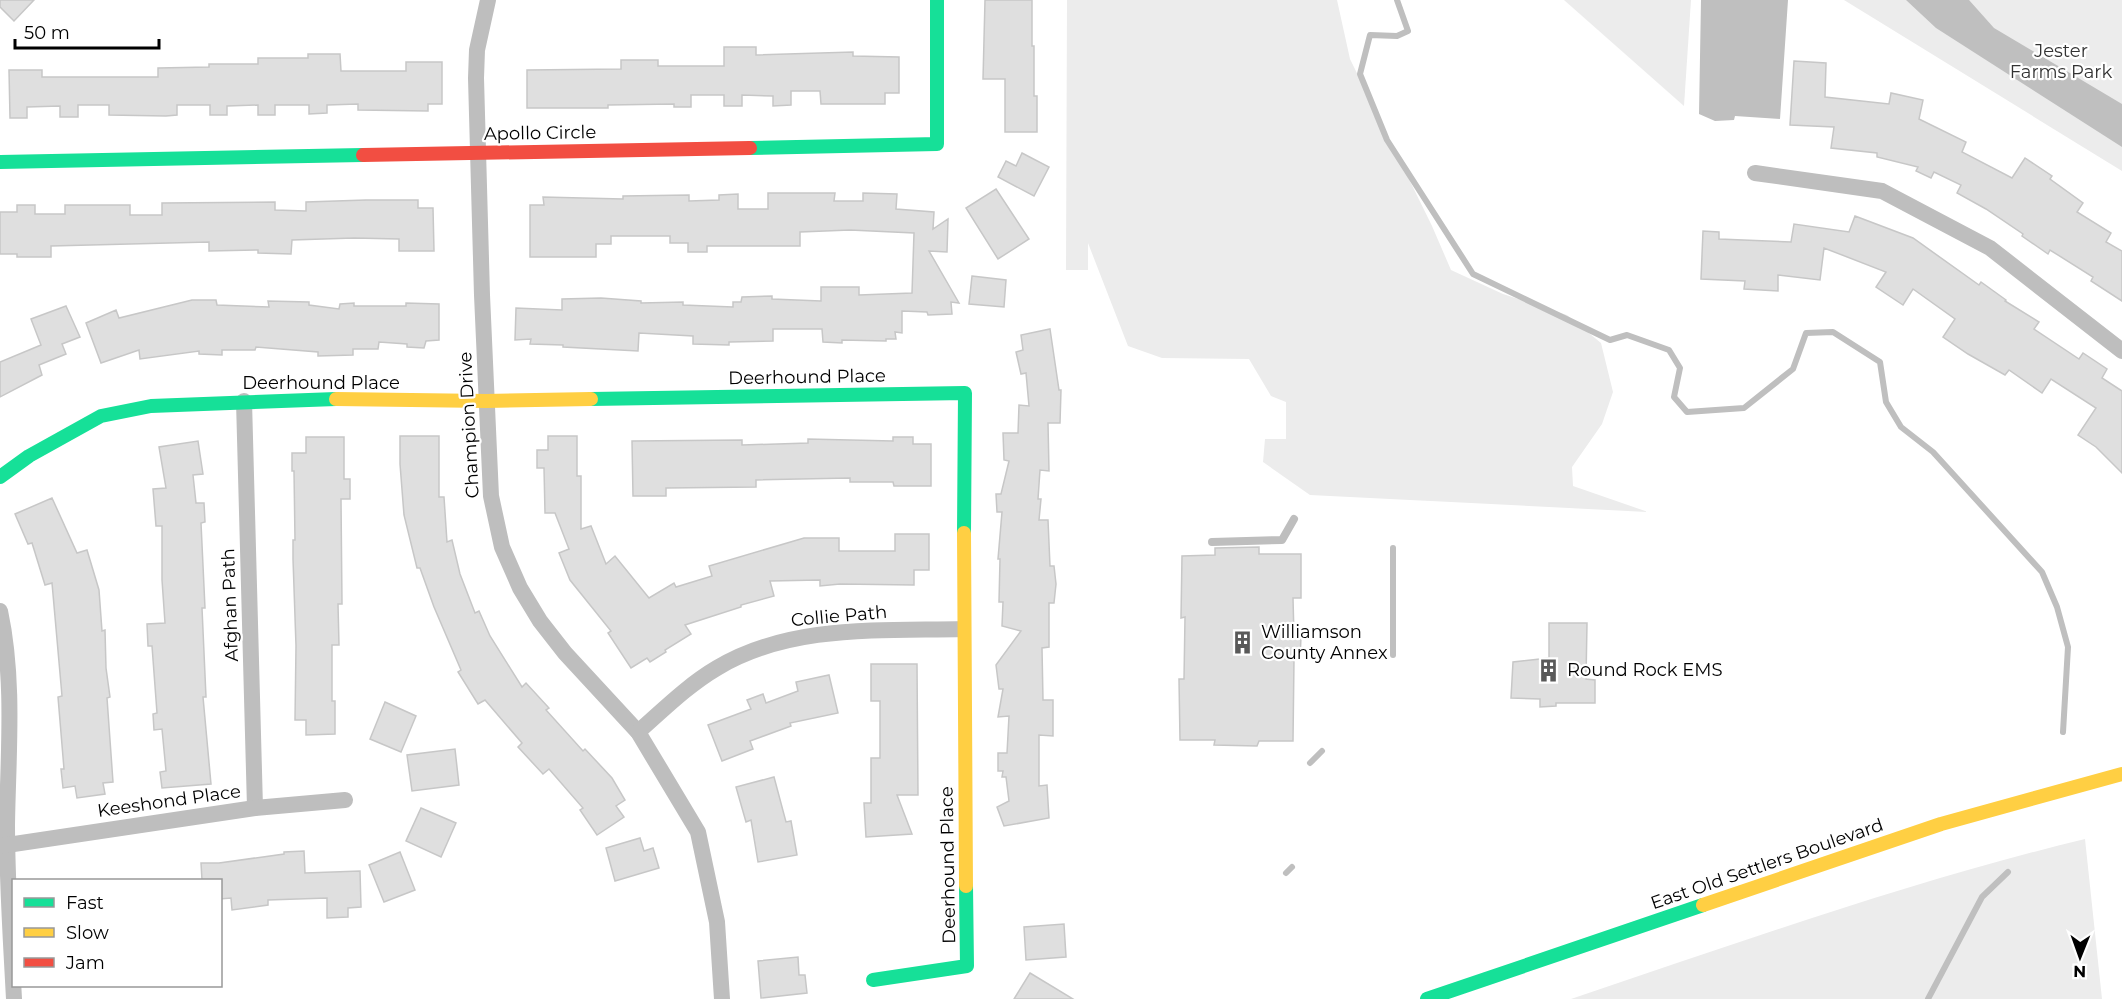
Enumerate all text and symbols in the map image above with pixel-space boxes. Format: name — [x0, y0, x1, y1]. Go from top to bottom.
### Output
scale bar — [15, 12, 159, 50]
text: 50 m — [24, 22, 70, 44]
park label: Jester Farms Park — [2010, 40, 2112, 83]
street label: Apollo Circle — [484, 121, 596, 145]
street label: Champion Drive — [454, 351, 484, 499]
street label: Deerhound Place — [728, 365, 886, 389]
street label: Deerhound Place — [242, 372, 400, 394]
street label: Afghan Path — [217, 548, 243, 662]
street label: Collie Path — [790, 601, 888, 631]
place label: Williamson County Annex — [1261, 621, 1388, 664]
building icon: Williamson County Annex — [1230, 629, 1256, 655]
building icon: Round Rock EMS — [1536, 657, 1562, 683]
place label: Round Rock EMS — [1567, 659, 1723, 681]
street label: Keeshond Place — [96, 780, 242, 822]
street label: Deerhound Place — [936, 786, 960, 944]
street label: East Old Settlers Boulevard — [1648, 814, 1886, 914]
legend — [12, 879, 222, 987]
text: Fast — [66, 892, 104, 914]
text: Slow — [66, 922, 109, 944]
north arrow — [2050, 927, 2110, 987]
text: Jam — [65, 952, 105, 974]
text: N — [2073, 962, 2086, 981]

